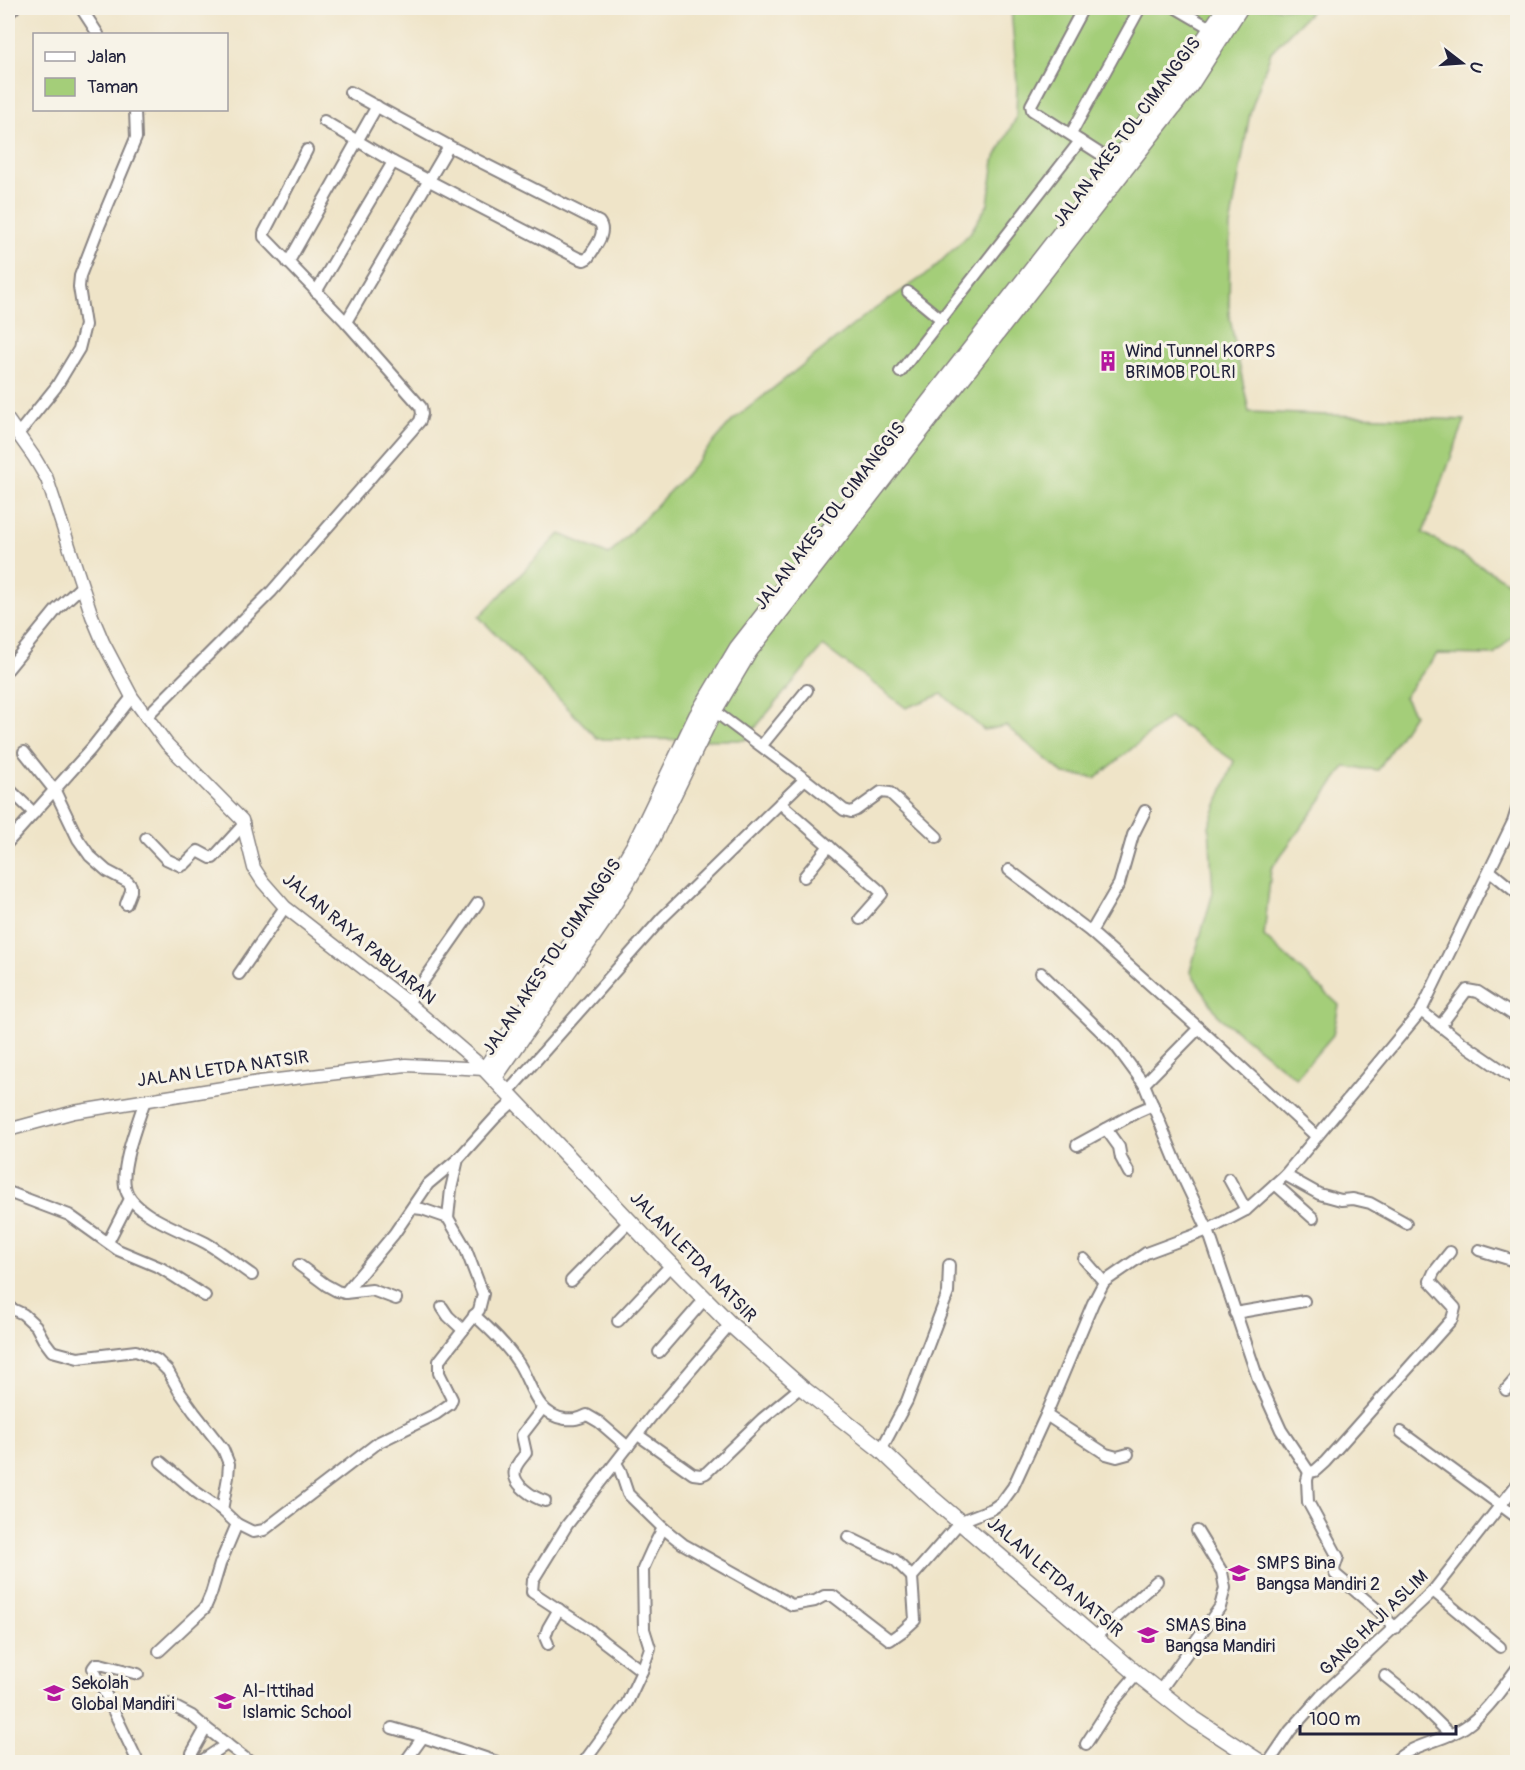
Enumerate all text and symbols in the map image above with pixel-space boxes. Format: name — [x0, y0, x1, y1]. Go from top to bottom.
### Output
street label: JALAN AKES TOL CIMANGGIS — [1048, 32, 1206, 232]
legend — [33, 33, 228, 111]
north arrow — [1432, 33, 1492, 93]
text: Jalan — [87, 46, 126, 69]
text: U — [1464, 59, 1486, 75]
text: Taman — [87, 76, 138, 99]
place label: Wind Tunnel KORPS BRIMOB POLRI — [1125, 340, 1275, 384]
building icon: Wind Tunnel KORPS BRIMOB POLRI — [1096, 349, 1120, 373]
street label: JALAN AKES TOL CIMANGGIS — [749, 417, 911, 615]
street label: JALAN AKES TOL CIMANGGIS — [477, 854, 627, 1060]
street label: JALAN RAYA PABUARAN — [277, 868, 441, 1010]
street label: JALAN LETDA NATSIR — [136, 1046, 310, 1092]
street label: JALAN LETDA NATSIR — [625, 1187, 761, 1327]
street label: JALAN LETDA NATSIR — [982, 1512, 1128, 1642]
place label: SMPS Bina Bangsa Mandiri 2 — [1256, 1552, 1380, 1596]
school or university icon: SMPS Bina Bangsa Mandiri 2 — [1227, 1561, 1251, 1585]
street label: GANG HAJI ASLIM — [1315, 1565, 1433, 1681]
place label: SMAS Bina Bangsa Mandiri — [1165, 1614, 1275, 1658]
school or university icon: SMAS Bina Bangsa Mandiri — [1136, 1623, 1160, 1647]
place label: Sekolah Global Mandiri — [71, 1672, 175, 1716]
place label: Al-Ittihad Islamic School — [242, 1680, 352, 1724]
school or university icon: Sekolah Global Mandiri — [42, 1681, 66, 1705]
school or university icon: Al-Ittihad Islamic School — [213, 1689, 237, 1713]
scale bar — [1300, 1698, 1456, 1736]
text: 100 m — [1309, 1708, 1361, 1731]

